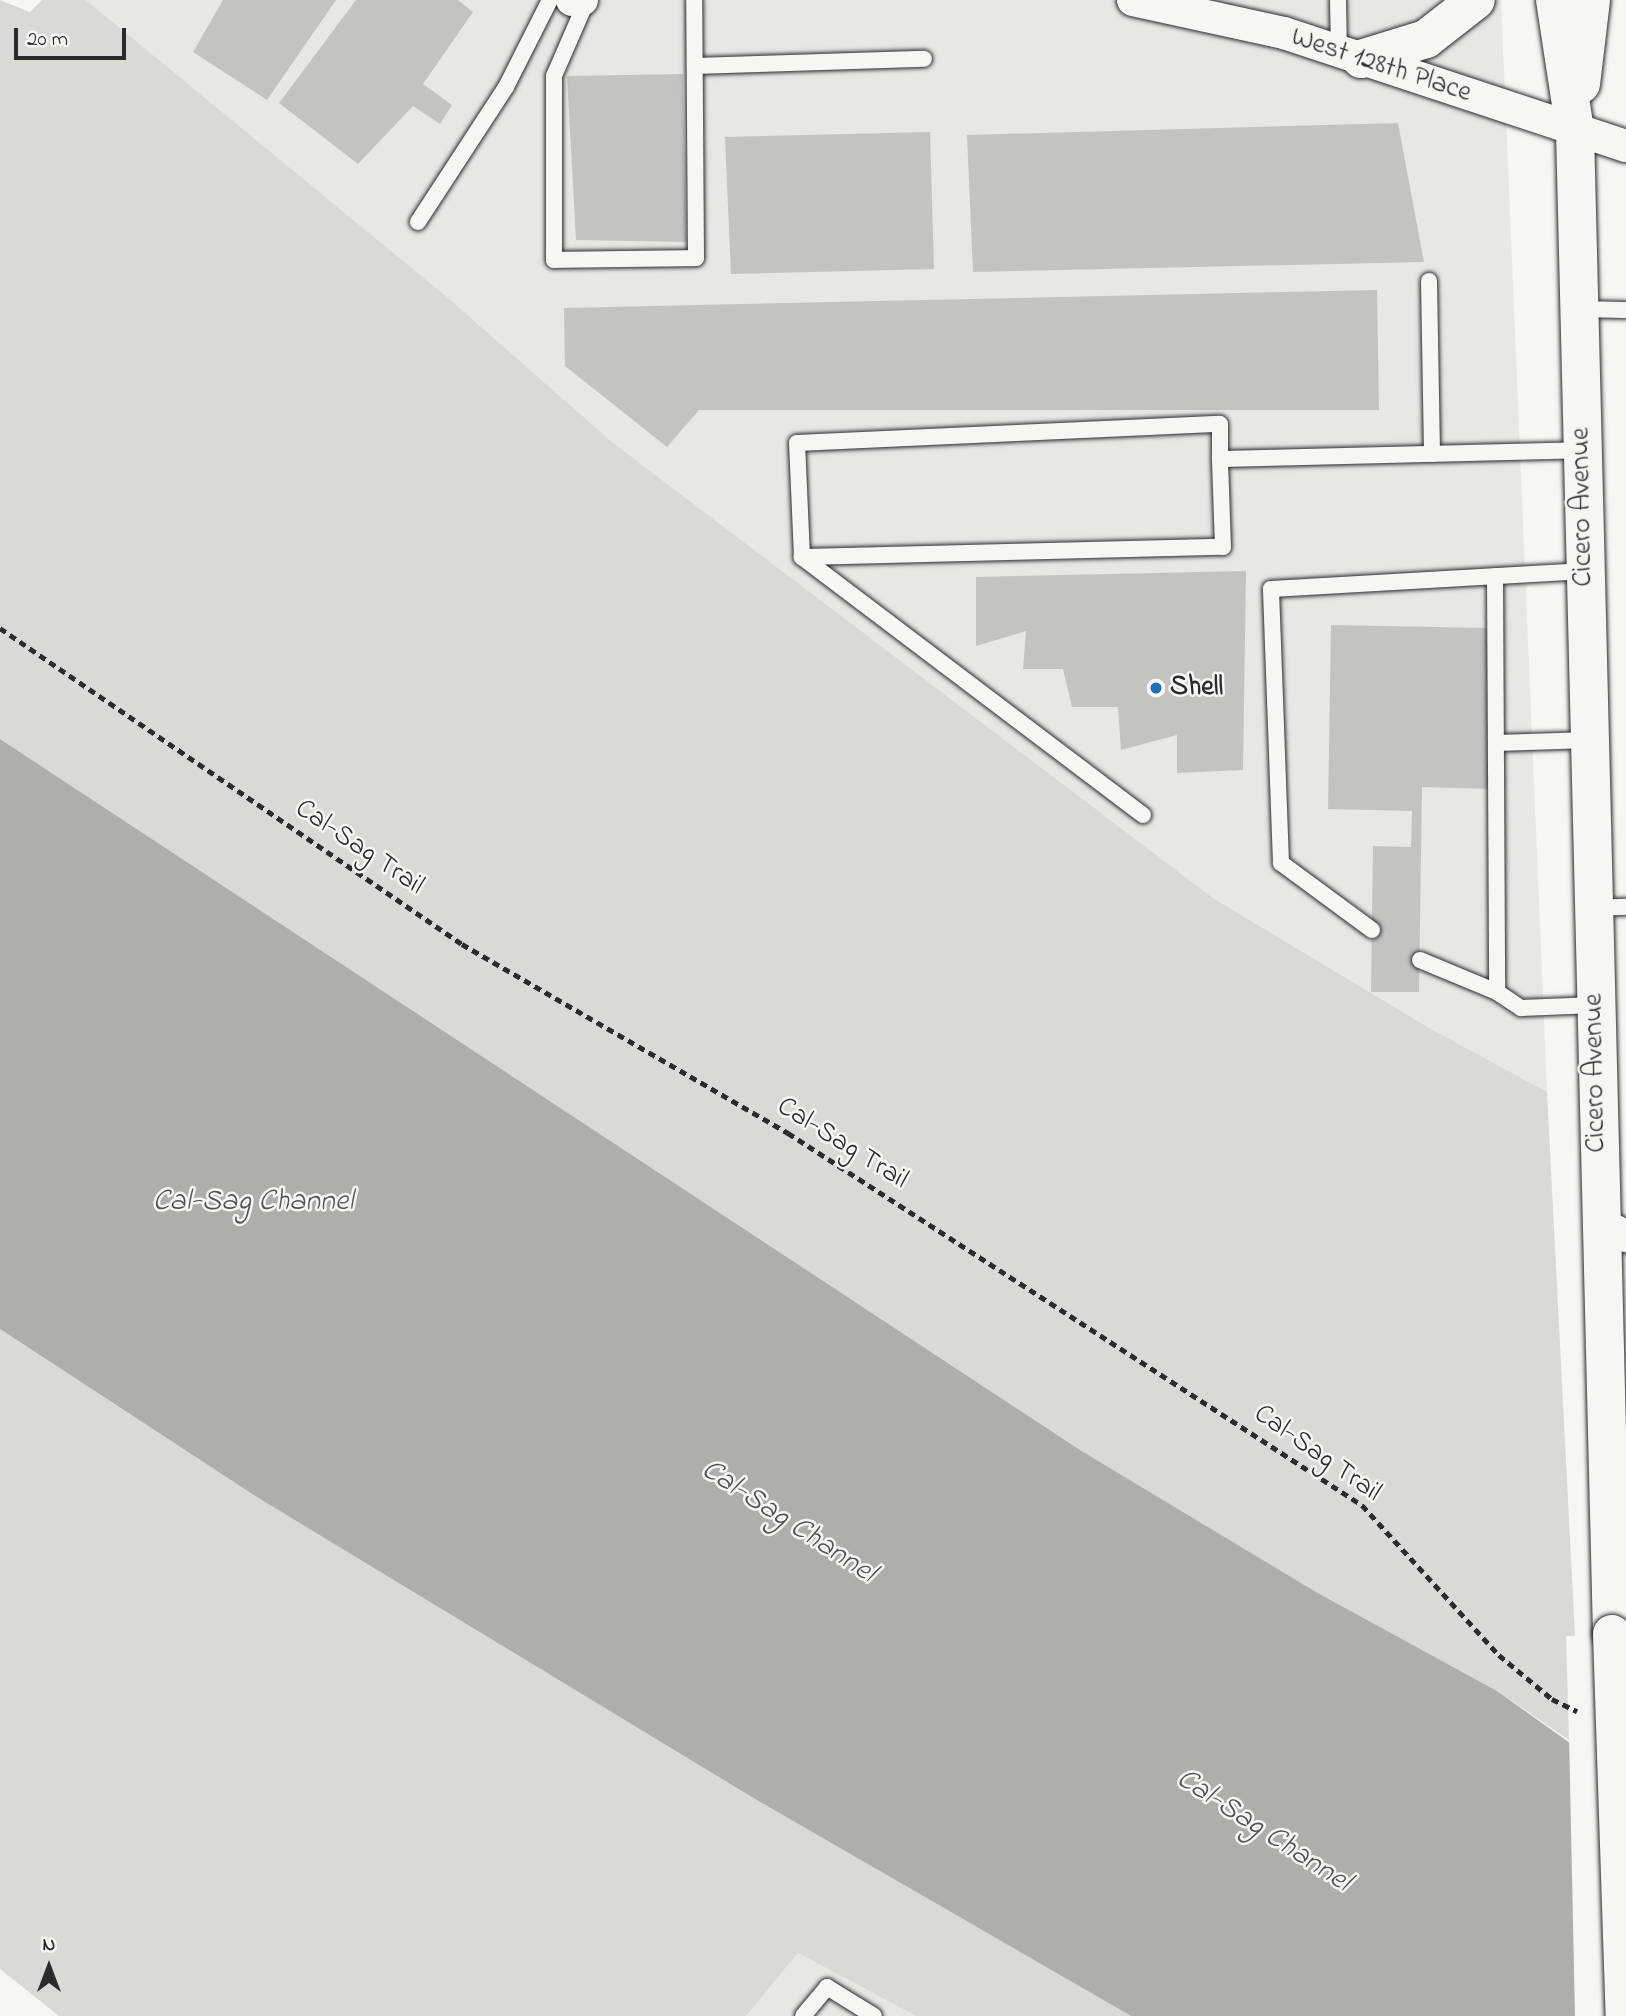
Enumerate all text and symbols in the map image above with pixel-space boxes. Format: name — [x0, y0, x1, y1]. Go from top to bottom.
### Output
scale bar — [18, 14, 130, 58]
street label: West 128th Place — [1287, 21, 1475, 111]
text: 20 m — [27, 25, 68, 55]
street label: Cicero Avenue — [1565, 427, 1601, 587]
place label: Shell — [1170, 671, 1223, 705]
marker: Shell — [1148, 680, 1164, 696]
street label: Cal-Sag Trail — [288, 793, 430, 903]
street label: Cicero Avenue — [1578, 993, 1614, 1153]
street label: Cal-Sag Trail — [770, 1091, 914, 1197]
water label: Cal-Sag Channel — [153, 1184, 353, 1220]
street label: Cal-Sag Trail — [1247, 1398, 1387, 1510]
water label: Cal-Sag Channel — [694, 1452, 882, 1592]
water label: Cal-Sag Channel — [1169, 1761, 1357, 1901]
north arrow — [14, 1932, 84, 2002]
text: N — [43, 1932, 55, 1959]

